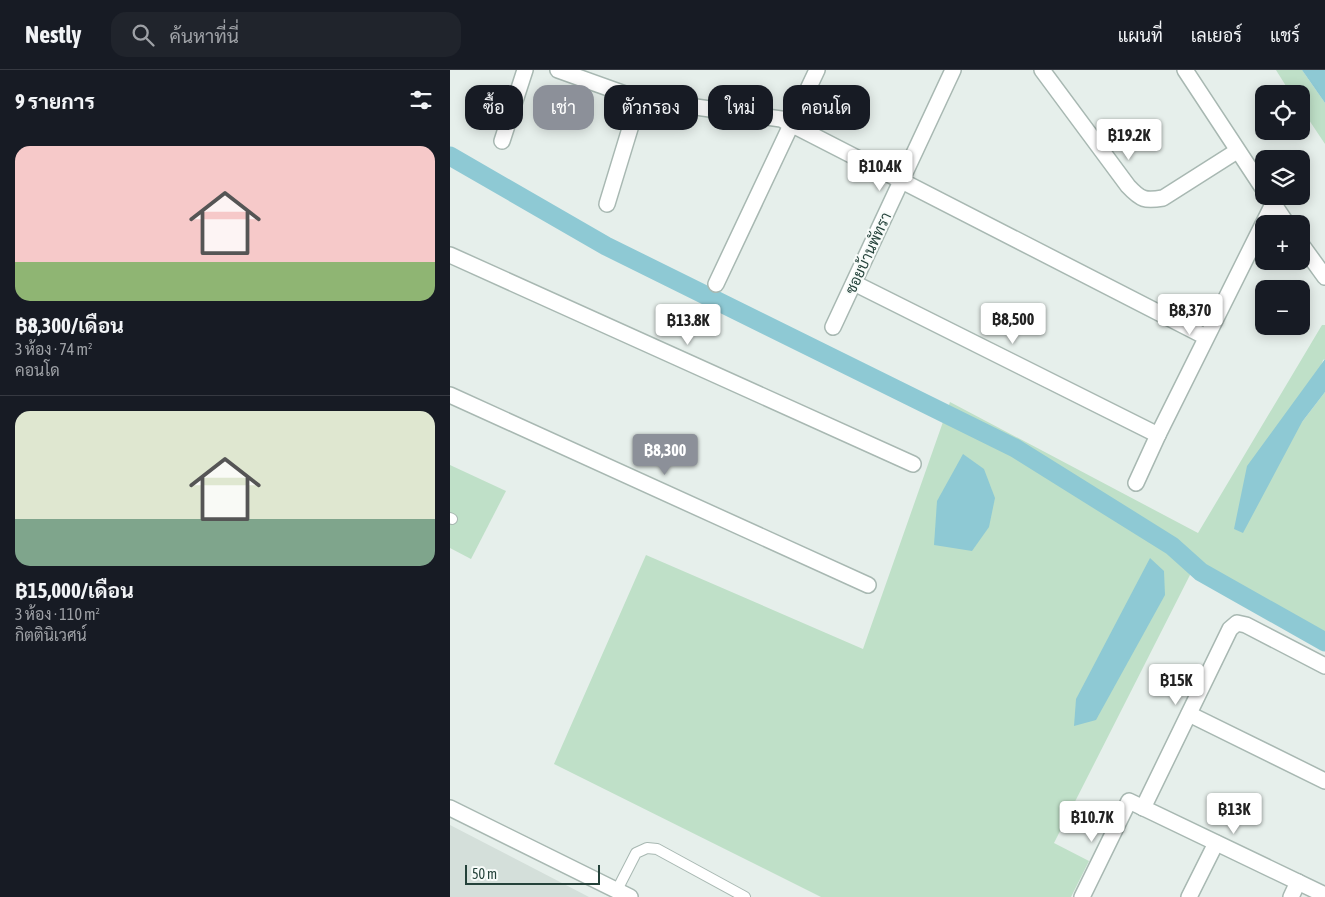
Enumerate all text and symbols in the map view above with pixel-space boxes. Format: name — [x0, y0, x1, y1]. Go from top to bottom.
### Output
search box — [111, 12, 461, 57]
text: Nestly — [25, 21, 81, 48]
icon: search — [129, 21, 157, 49]
text: ค้นหาที่นี่ — [169, 25, 239, 47]
text: แผนที่ — [1118, 25, 1163, 46]
text: เลเยอร์ — [1191, 25, 1242, 46]
text: แชร์ — [1270, 25, 1300, 46]
chip: ซื้อ — [465, 85, 523, 130]
chip: เช่า — [533, 85, 594, 130]
chip: ตัวกรอง — [604, 85, 698, 130]
chip: ใหม่ — [708, 85, 773, 130]
chip: คอนโด — [783, 85, 870, 130]
map controls — [1255, 85, 1310, 335]
button: locate — [1255, 85, 1310, 140]
icon: filters — [407, 86, 435, 114]
text: 9 รายการ — [15, 89, 95, 113]
pin: ฿19.2K — [1088, 118, 1170, 161]
text: ฿19.2K — [1108, 126, 1150, 144]
pin: ฿10.4K — [839, 150, 921, 192]
button: layers — [1255, 150, 1310, 205]
text: ฿10.4K — [859, 157, 901, 175]
icon: home — [180, 178, 270, 268]
street label: ซอยบ้านพัทรา — [841, 209, 894, 297]
button: + — [1255, 215, 1310, 270]
button: − — [1255, 280, 1310, 335]
pin: ฿8,370 — [1149, 294, 1231, 336]
text: ฿8,370 — [1169, 301, 1211, 319]
pin: ฿8,500 — [972, 302, 1054, 345]
pin: ฿13.8K — [647, 304, 729, 346]
text: ฿8,500 — [992, 310, 1034, 328]
text: ฿13.8K — [667, 311, 709, 329]
text: ฿8,300/เดือน — [15, 313, 124, 337]
text: 3 ห้อง · 74 m² — [15, 340, 93, 358]
text: คอนโด — [15, 361, 60, 379]
pin: ฿8,300 — [624, 434, 706, 476]
text: ฿8,300 — [644, 441, 686, 459]
icon: home — [180, 444, 270, 534]
text: ฿15,000/เดือน — [15, 578, 134, 602]
text: 3 ห้อง · 110 m² — [15, 605, 100, 623]
text: กิตตินิเวศน์ — [15, 626, 87, 644]
pin: ฿15K — [1146, 664, 1206, 706]
text: ฿15K — [1160, 671, 1192, 689]
pin: ฿13K — [1204, 792, 1264, 835]
pin: ฿10.7K — [1051, 800, 1133, 843]
text: ฿13K — [1218, 800, 1250, 818]
text: ฿10.7K — [1071, 808, 1113, 826]
scale bar — [465, 862, 600, 885]
text: 50 m — [472, 866, 497, 882]

